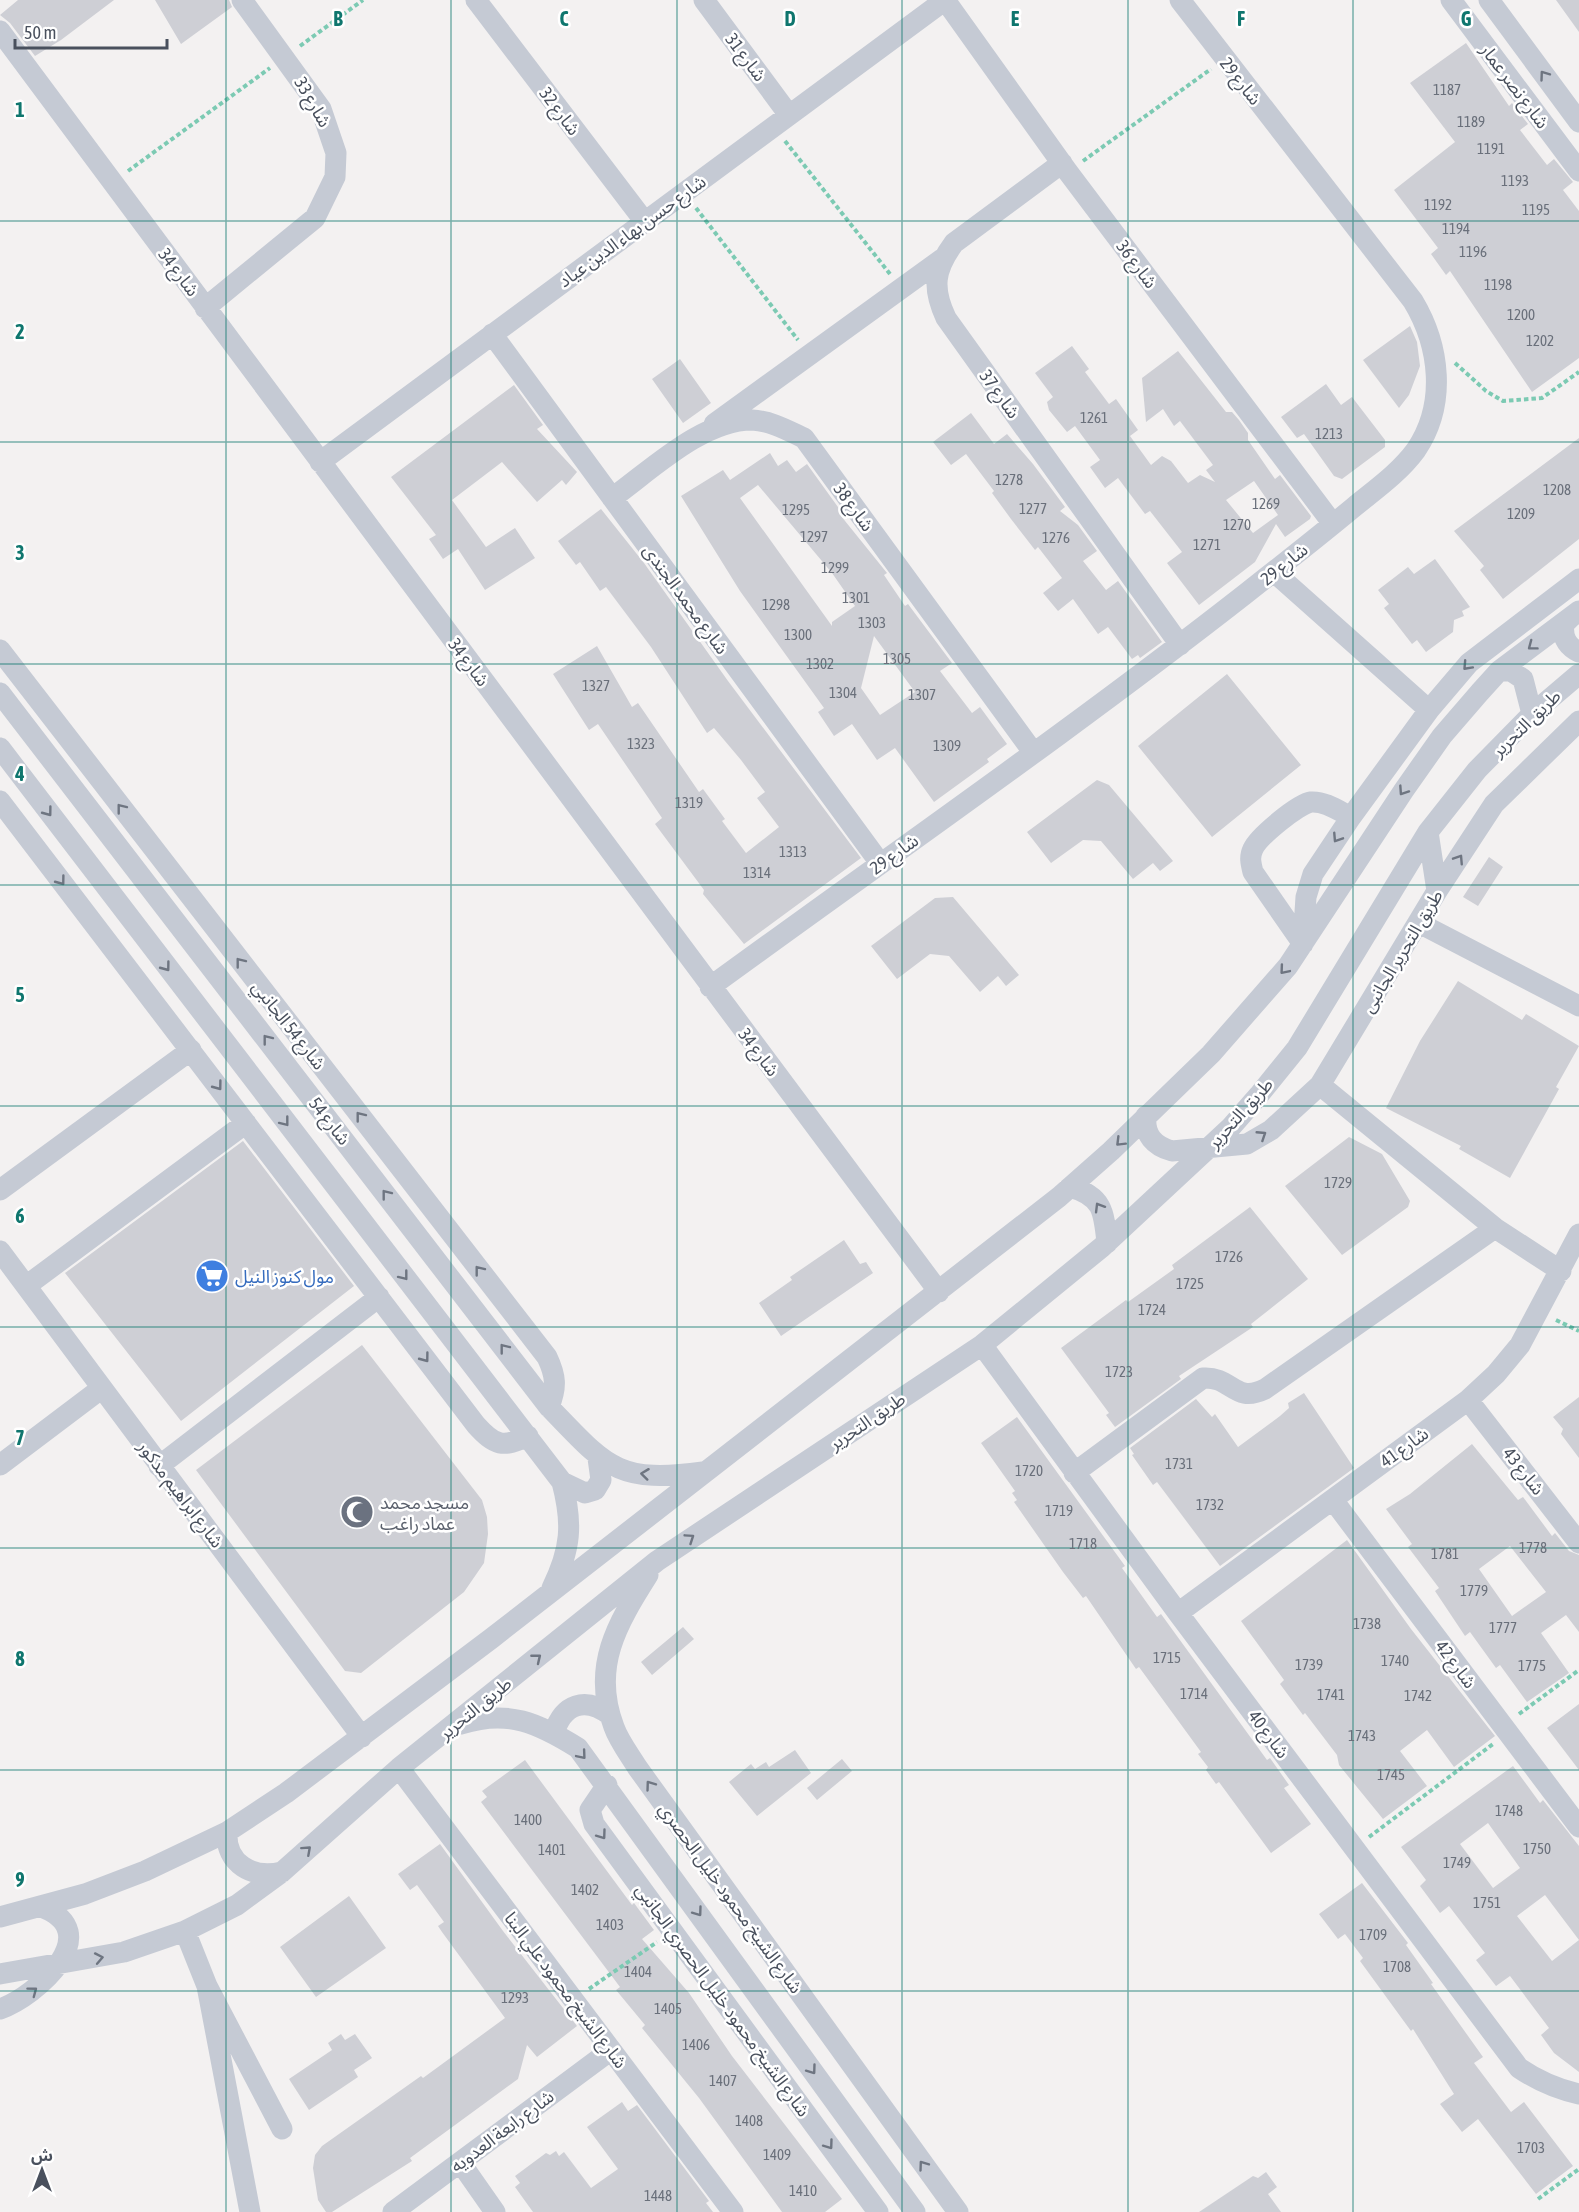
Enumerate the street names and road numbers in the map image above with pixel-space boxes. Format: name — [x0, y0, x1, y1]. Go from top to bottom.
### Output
street label: شارع 31 — [718, 29, 771, 87]
street label: شارع نصر عمار — [1473, 39, 1554, 135]
street label: شارع 29 — [1213, 53, 1266, 111]
street label: شارع 33 — [287, 73, 336, 133]
street label: شارع 32 — [532, 83, 585, 141]
street label: شارع حسن بهاء الدين عياد — [554, 170, 712, 295]
street label: شارع 36 — [1109, 236, 1162, 294]
street label: شارع 34 — [151, 244, 204, 302]
street label: شارع 37 — [972, 366, 1025, 425]
street label: شارع 38 — [826, 479, 879, 538]
street label: شارع 29 — [1256, 539, 1314, 592]
street label: شارع محمد الجندى — [636, 540, 733, 660]
street label: شارع 34 — [441, 634, 494, 692]
street label: طريق التحرير — [1487, 685, 1565, 762]
street label: شارع 29 — [866, 829, 925, 882]
street label: طريق التحرير الجانبى — [1357, 886, 1448, 1017]
street label: شارع 54 الجانبي — [245, 976, 330, 1076]
street label: شارع 34 — [731, 1024, 784, 1082]
street label: طريق التحرير — [1202, 1073, 1278, 1154]
street label: شارع 54 — [302, 1093, 355, 1151]
street label: طريق التحرير — [824, 1388, 910, 1456]
street label: شارع 41 — [1376, 1422, 1435, 1475]
street label: شارع ابراهيم مدكور — [130, 1435, 228, 1554]
street label: شارع 43 — [1496, 1443, 1549, 1501]
street label: شارع 42 — [1428, 1636, 1481, 1694]
street label: طريق التحرير — [434, 1672, 516, 1745]
street label: شارع 40 — [1241, 1706, 1294, 1764]
street label: شارع الشيخ محمود خليل الحصري — [652, 1799, 807, 2000]
street label: شارع الشيخ محمود خليل الحصري الجانبي — [628, 1880, 815, 2123]
street label: شارع الشيخ محمود علي البنا — [497, 1908, 632, 2075]
street label: شارع رابعة العدويه — [446, 2085, 560, 2180]

